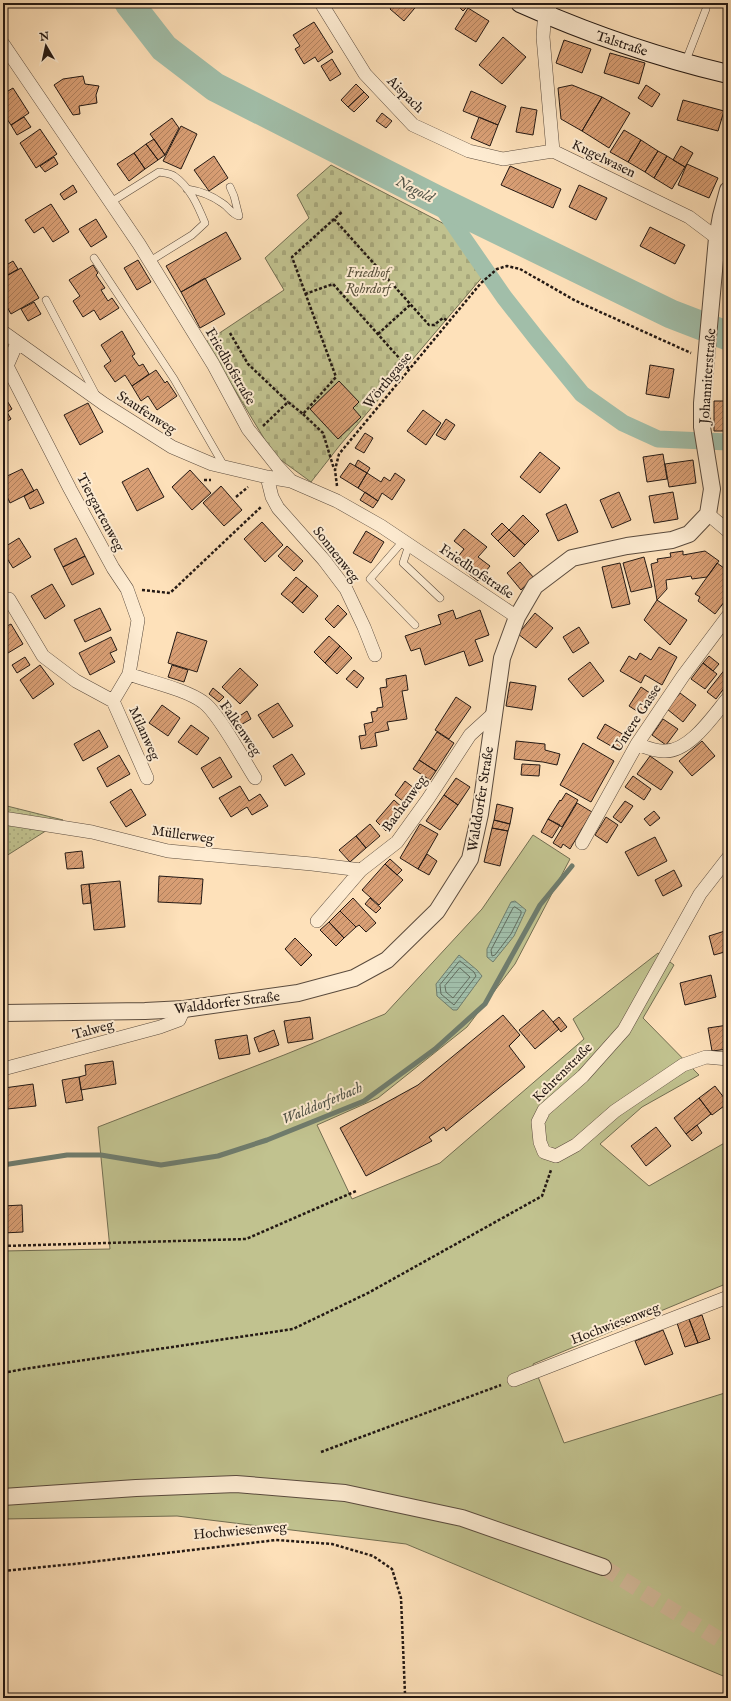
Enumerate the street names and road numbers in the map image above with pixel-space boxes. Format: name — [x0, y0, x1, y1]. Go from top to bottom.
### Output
street label: Talstraße — [593, 27, 650, 61]
street label: Aispach — [382, 72, 428, 117]
street label: Kugelwasen — [569, 136, 639, 182]
street label: Friedhofstraße — [201, 325, 260, 409]
street label: Johanniterstraße — [696, 327, 720, 427]
street label: Wörthgasse — [359, 348, 417, 413]
street label: Staufenweg — [113, 387, 180, 439]
street label: Tiergartenweg — [72, 470, 128, 555]
street label: Sonnenweg — [309, 523, 364, 587]
street label: Friedhofstraße — [436, 540, 518, 604]
street label: Untere Gasse — [608, 680, 666, 756]
street label: Falkenweg — [215, 697, 265, 760]
street label: Milanweg — [124, 704, 164, 764]
street label: Walddorfer Straße — [464, 745, 498, 853]
street label: Bachenweg — [378, 771, 432, 835]
street label: Müllerweg — [151, 822, 216, 848]
street label: Walddorfer Straße — [173, 988, 282, 1018]
street label: Talweg — [71, 1016, 116, 1044]
street label: Kehrenstraße — [529, 1039, 597, 1107]
street label: Hochwiesenweg — [568, 1299, 663, 1349]
street label: Hochwiesenweg — [193, 1518, 288, 1544]

